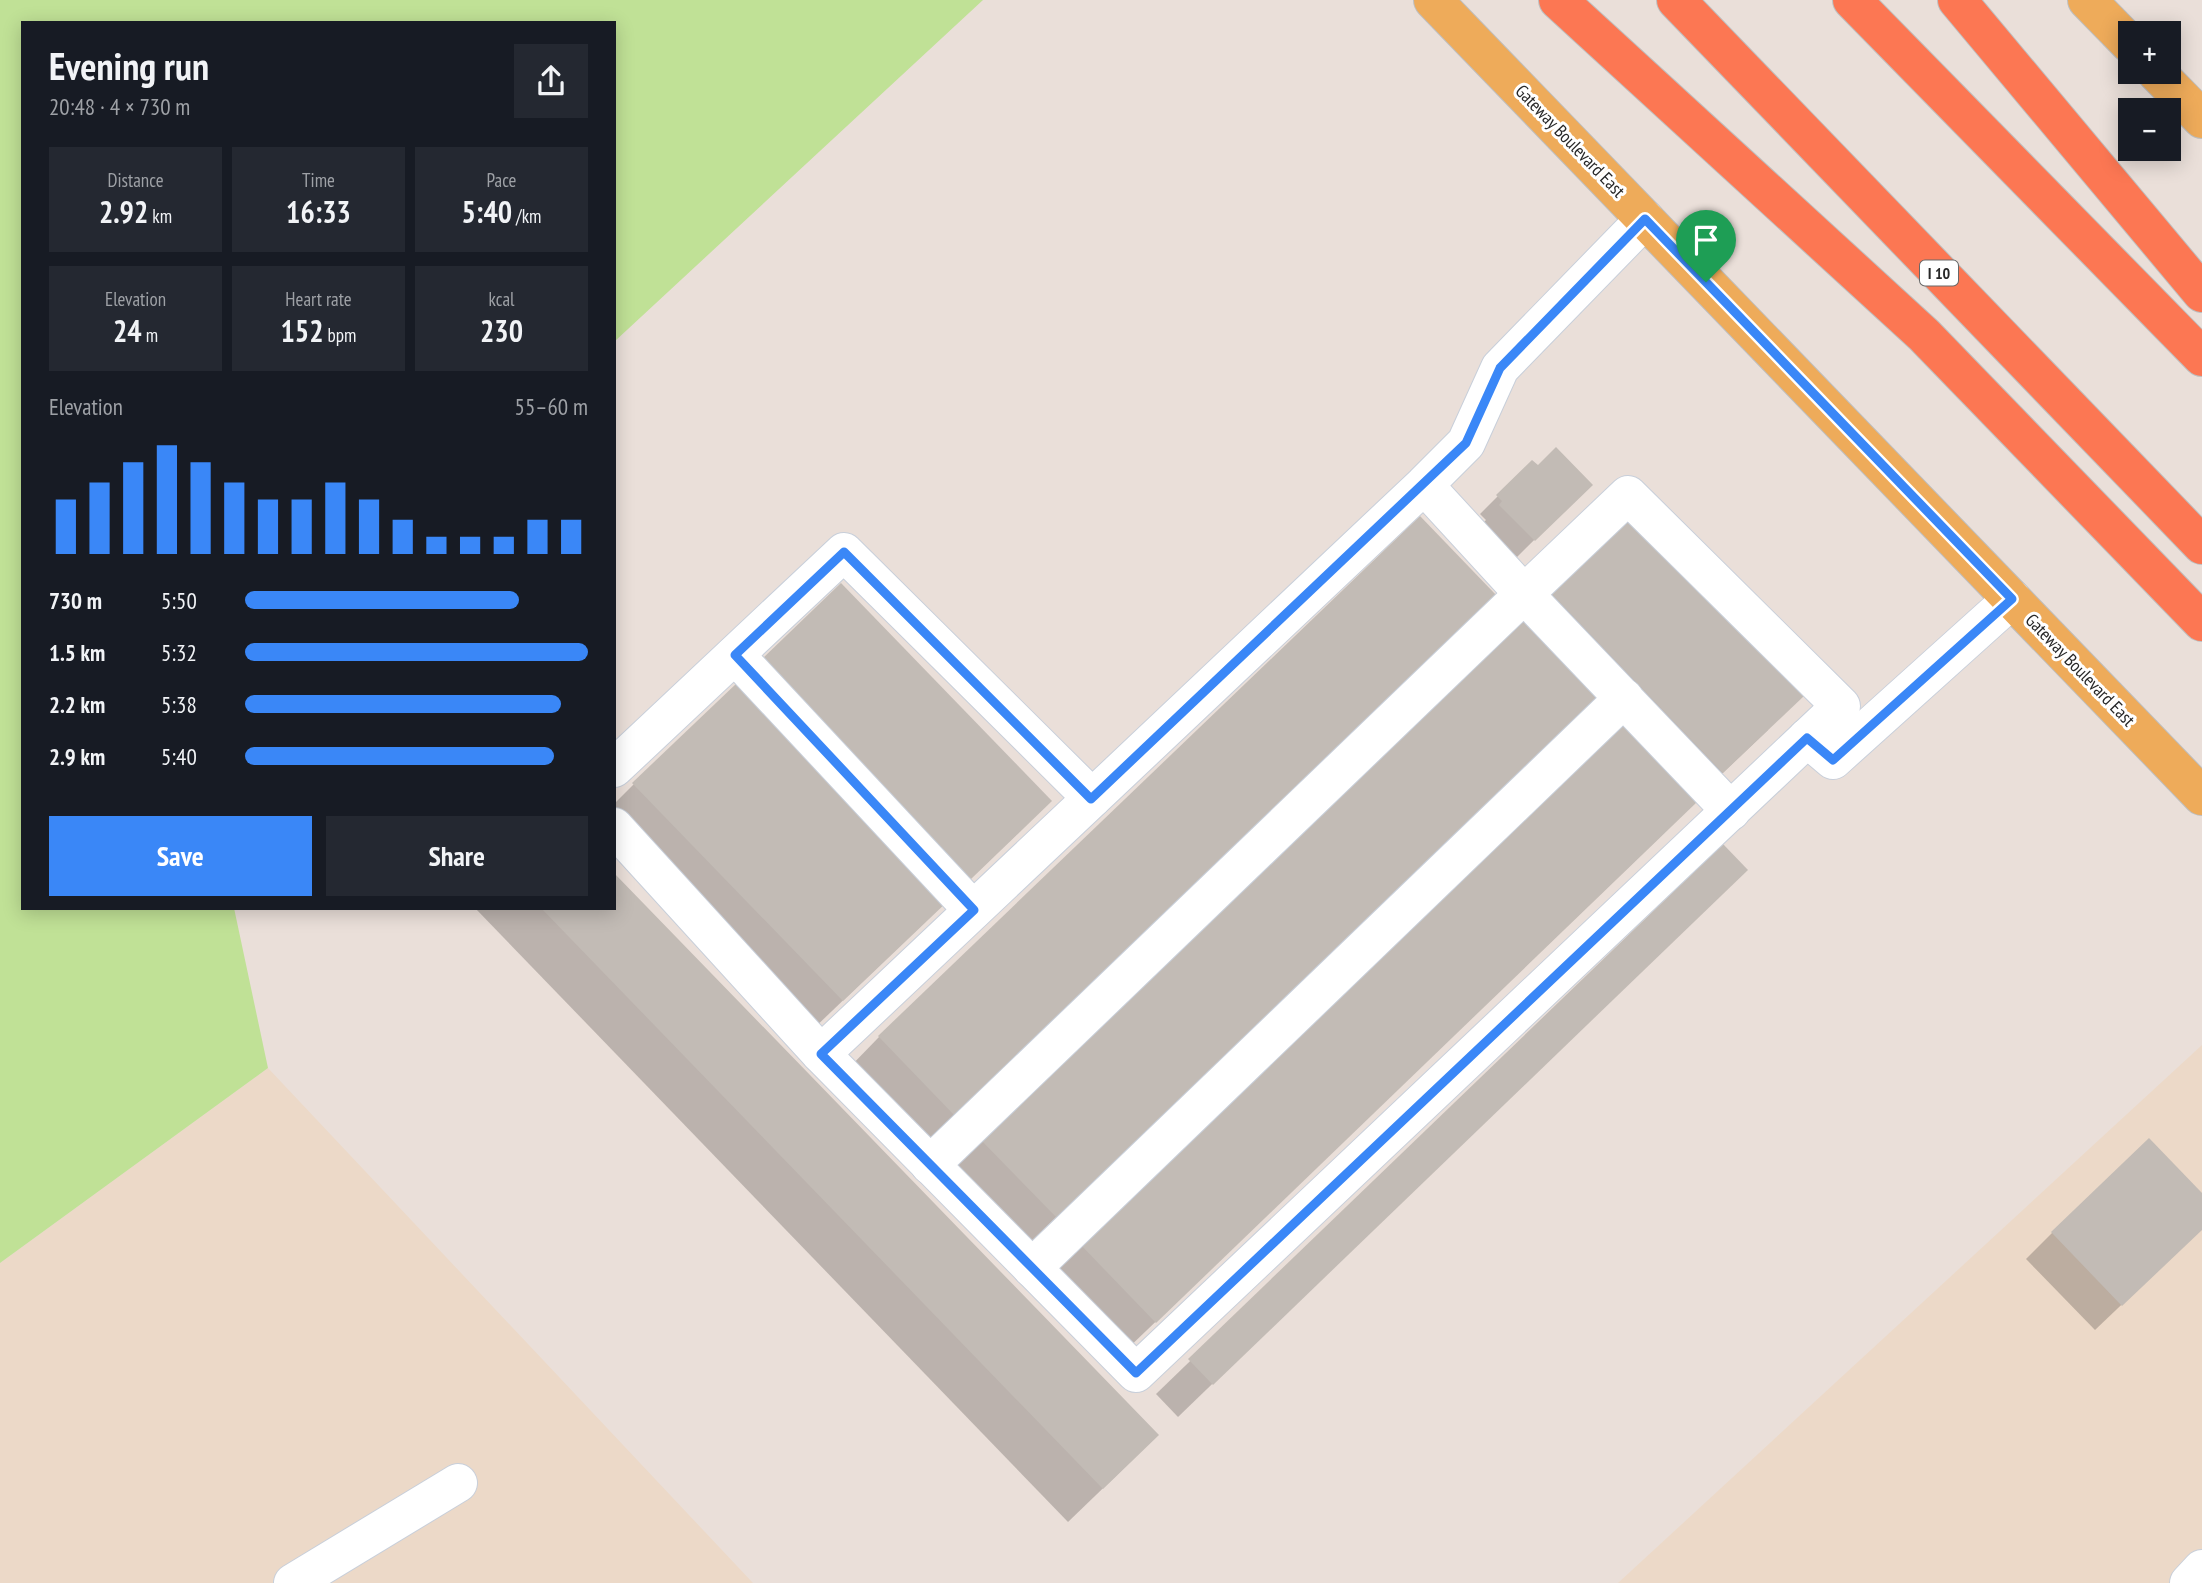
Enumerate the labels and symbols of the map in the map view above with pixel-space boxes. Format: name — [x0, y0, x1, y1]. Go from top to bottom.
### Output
street label: Gateway Boulevard East — [1511, 79, 1630, 202]
pin — [1676, 210, 1736, 282]
road number: I 10 — [1920, 260, 1958, 286]
street label: Gateway Boulevard East — [2021, 608, 2140, 731]

